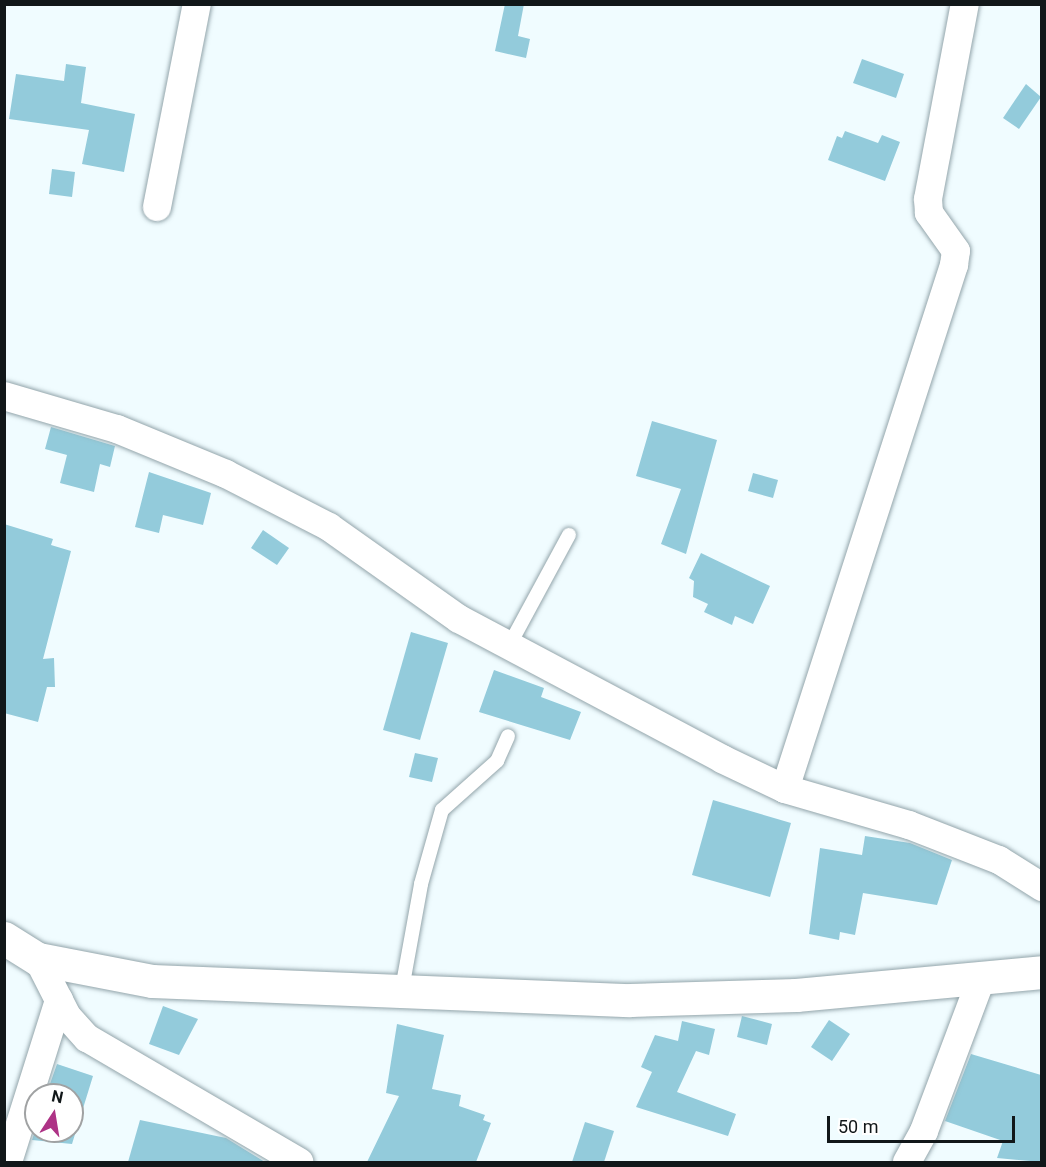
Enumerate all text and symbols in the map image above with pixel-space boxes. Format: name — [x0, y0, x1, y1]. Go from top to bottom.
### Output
north arrow — [24, 1083, 84, 1143]
text: N — [50, 1086, 65, 1107]
scale bar — [830, 1104, 1018, 1142]
text: 50 m — [838, 1116, 878, 1137]

